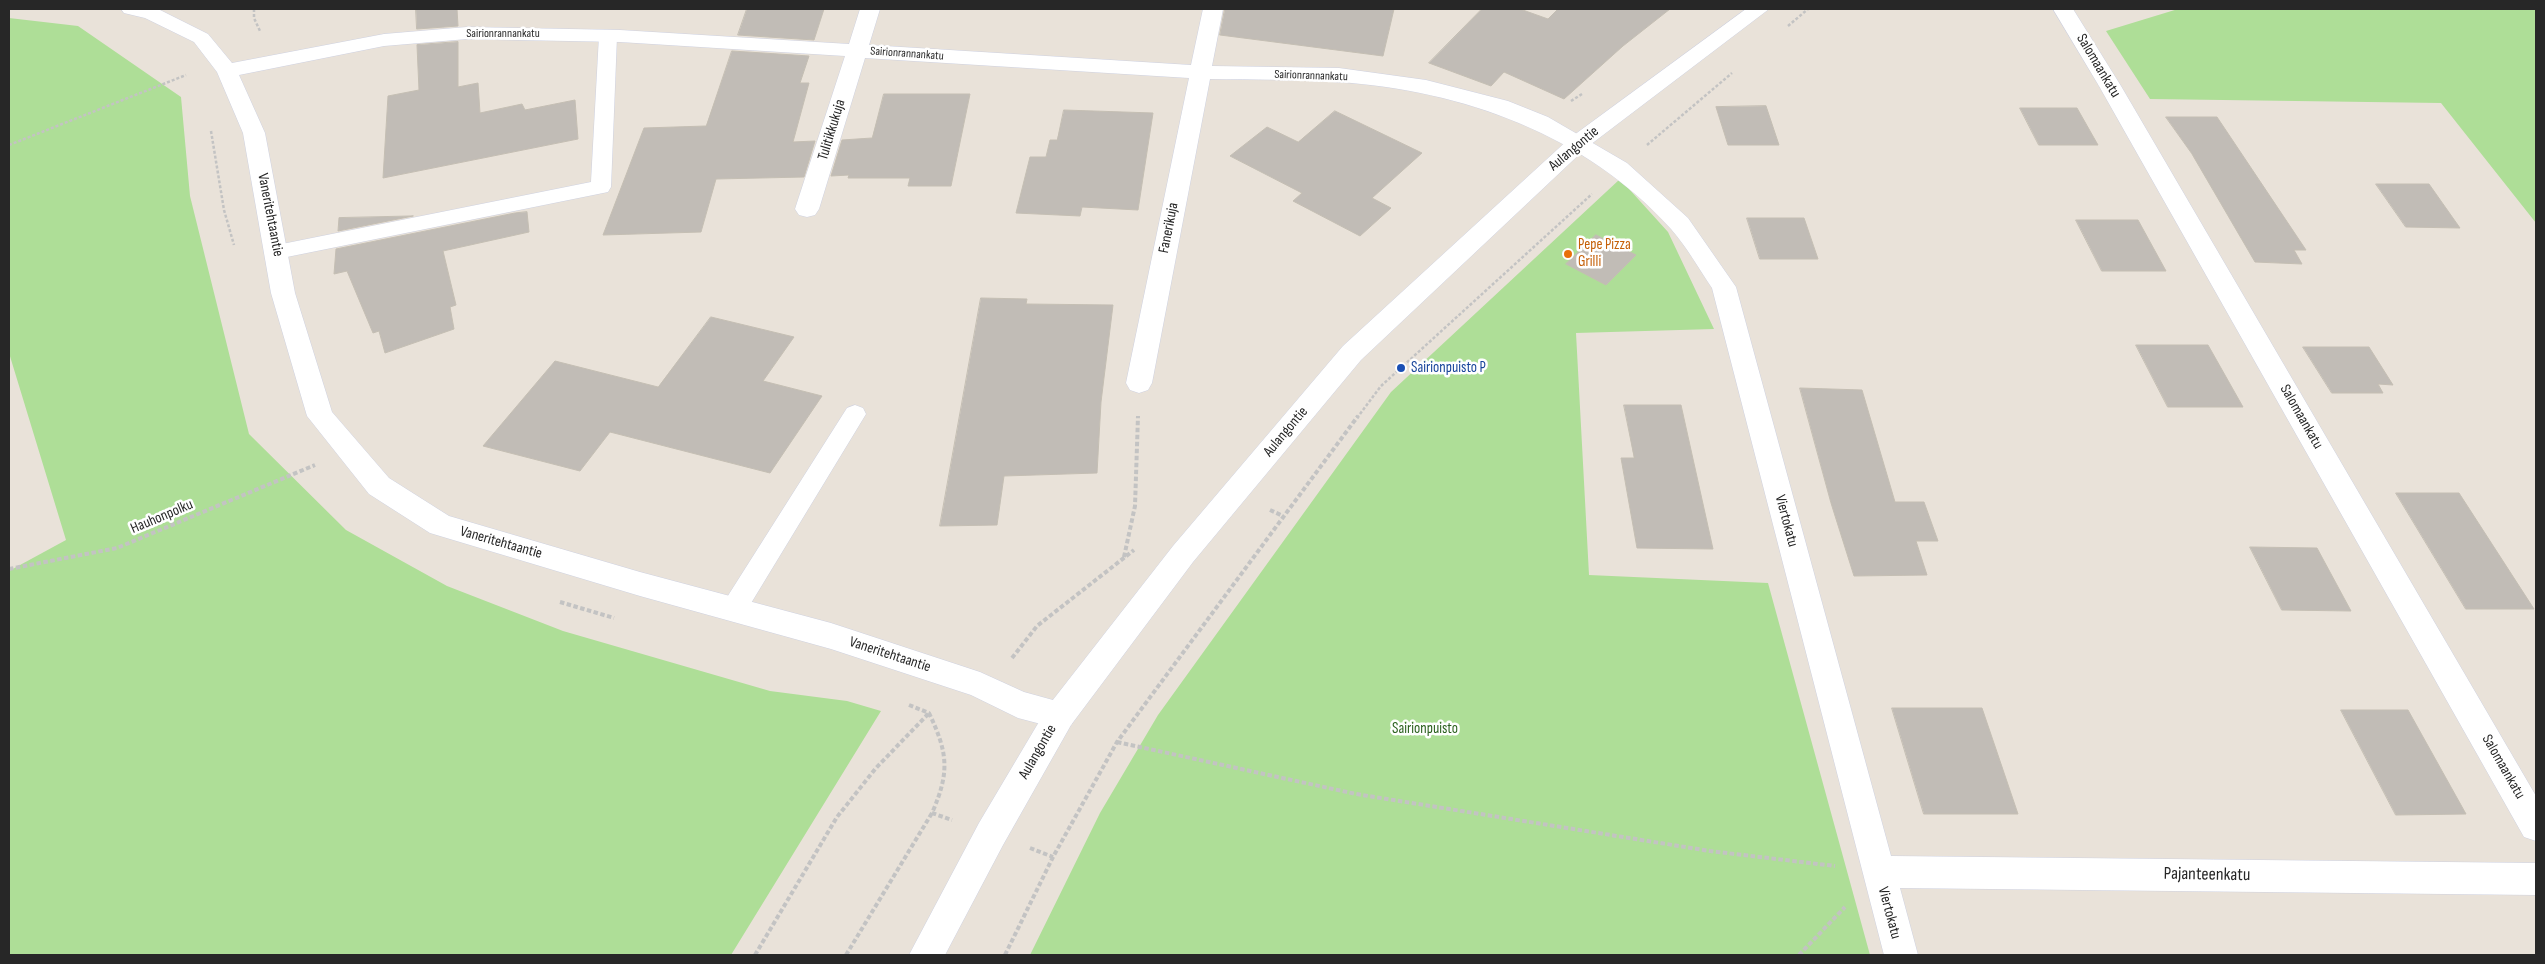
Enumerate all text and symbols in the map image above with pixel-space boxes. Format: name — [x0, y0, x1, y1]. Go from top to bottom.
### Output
street label: Sairionrannankatu — [466, 27, 540, 41]
street label: Salomaankatu — [2072, 31, 2124, 101]
street label: Sairionrannankatu — [870, 44, 944, 64]
street label: Sairionrannankatu — [1274, 68, 1348, 84]
street label: Tulitikkukuja — [814, 97, 850, 163]
street label: Aulangontie — [1545, 123, 1603, 175]
street label: Vaneritehtaantie — [253, 172, 287, 258]
street label: Fanerikuja — [1155, 201, 1183, 255]
place label: Pepe Pizza Grilli — [1578, 236, 1631, 271]
marker: Pepe Pizza Grilli — [1562, 248, 1574, 260]
place label: Sairionpuisto P — [1411, 359, 1486, 377]
marker: Sairionpuisto P — [1395, 362, 1407, 374]
street label: Salomaankatu — [2275, 382, 2327, 452]
street label: Aulangontie — [1260, 403, 1312, 461]
street label: Viertokatu — [1770, 493, 1802, 549]
street label: Hauhonpolku — [128, 496, 196, 538]
street label: Vaneritehtaantie — [458, 523, 544, 563]
street label: Vaneritehtaantie — [847, 633, 933, 677]
park label: Sairionpuisto — [1392, 720, 1458, 738]
street label: Aulangontie — [1015, 722, 1061, 782]
street label: Salomaankatu — [2477, 732, 2529, 802]
street label: Pajanteenkatu — [2164, 863, 2250, 887]
street label: Viertokatu — [1873, 885, 1905, 941]

